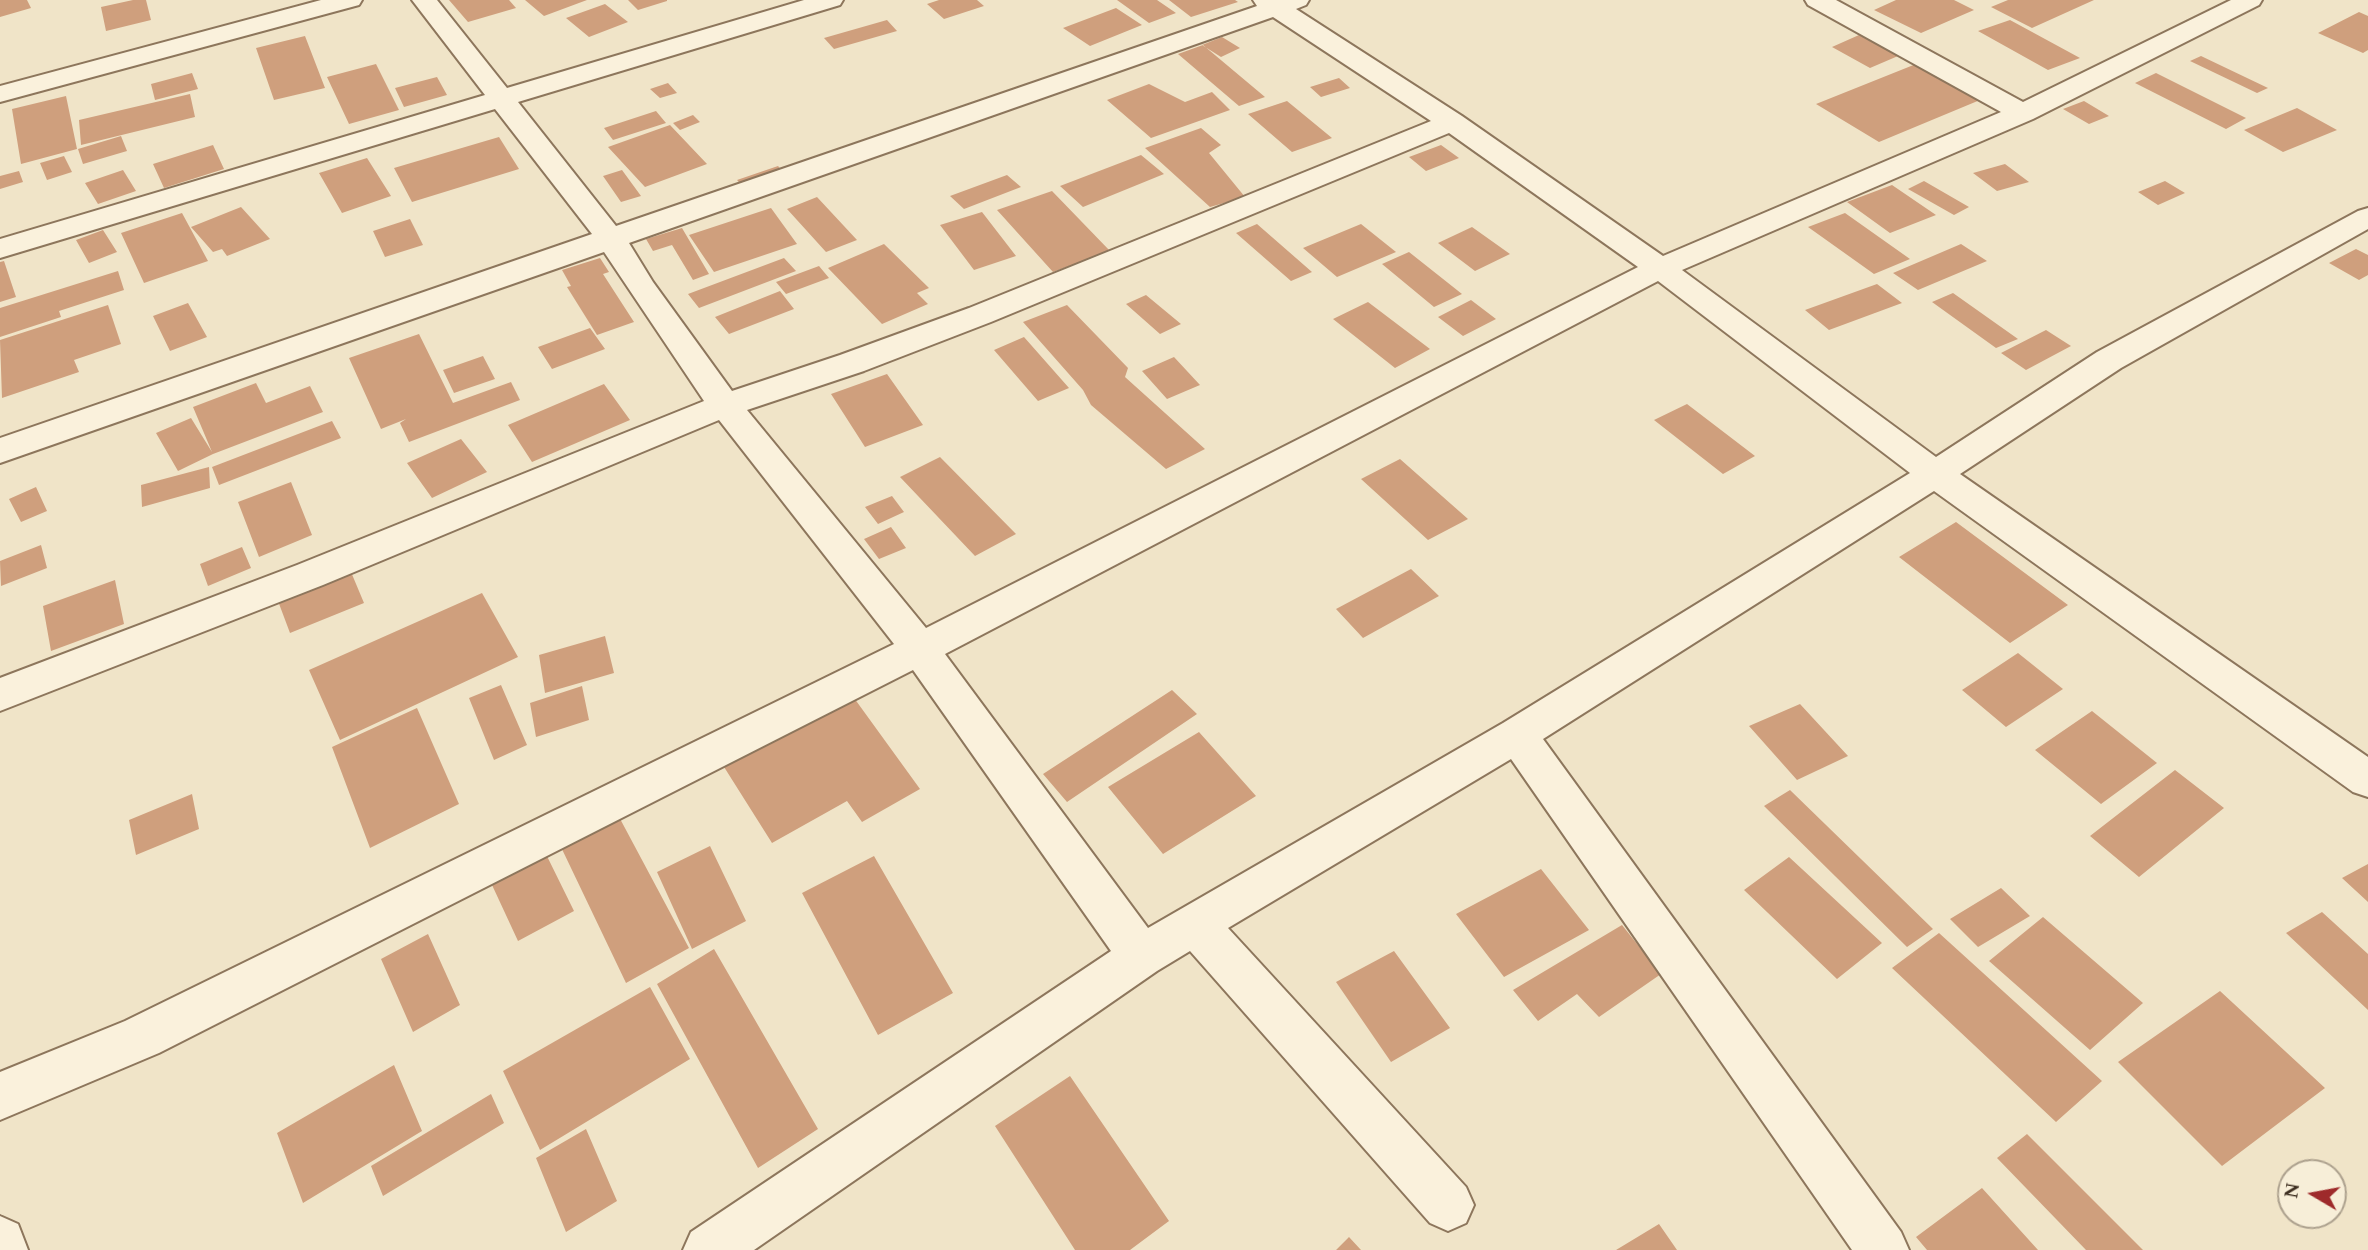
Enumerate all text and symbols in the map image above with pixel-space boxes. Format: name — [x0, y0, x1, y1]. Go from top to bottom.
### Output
north arrow — [2277, 1159, 2347, 1229]
text: N — [2277, 1180, 2308, 1201]

